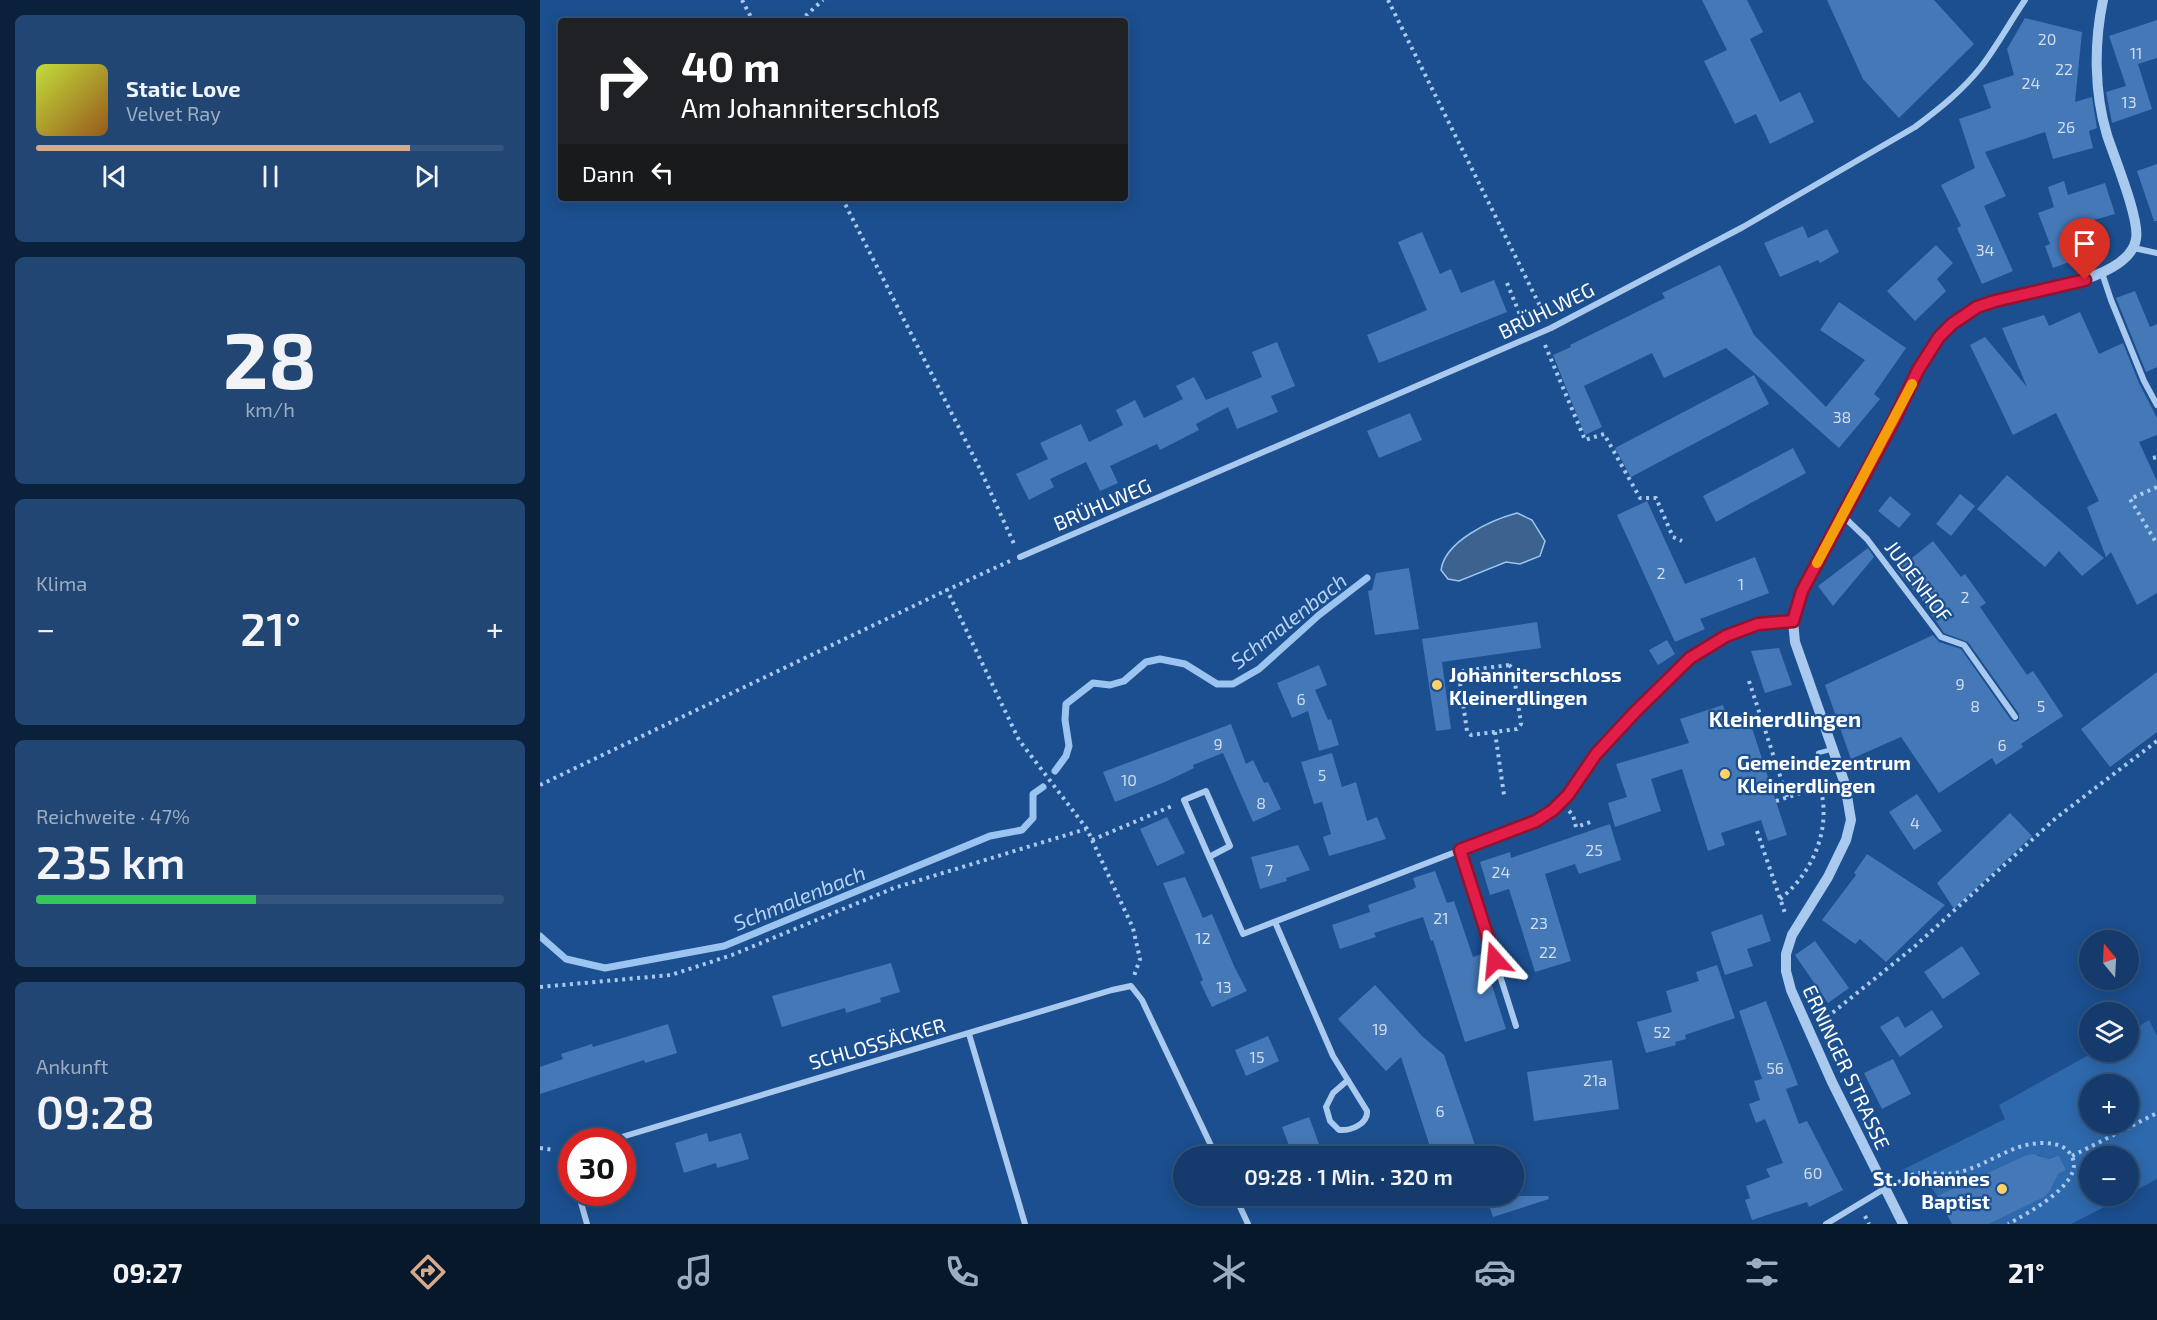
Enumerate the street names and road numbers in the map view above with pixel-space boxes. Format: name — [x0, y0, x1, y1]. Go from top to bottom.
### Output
street label: BRÜHLWEG — [1494, 277, 1598, 343]
street label: BRÜHLWEG — [1050, 473, 1154, 535]
street label: JUDENHOF — [1880, 535, 1958, 627]
street label: ERNINGER STRASSE — [1798, 981, 1896, 1153]
street label: SCHLOSSÄCKER — [806, 1012, 948, 1074]

